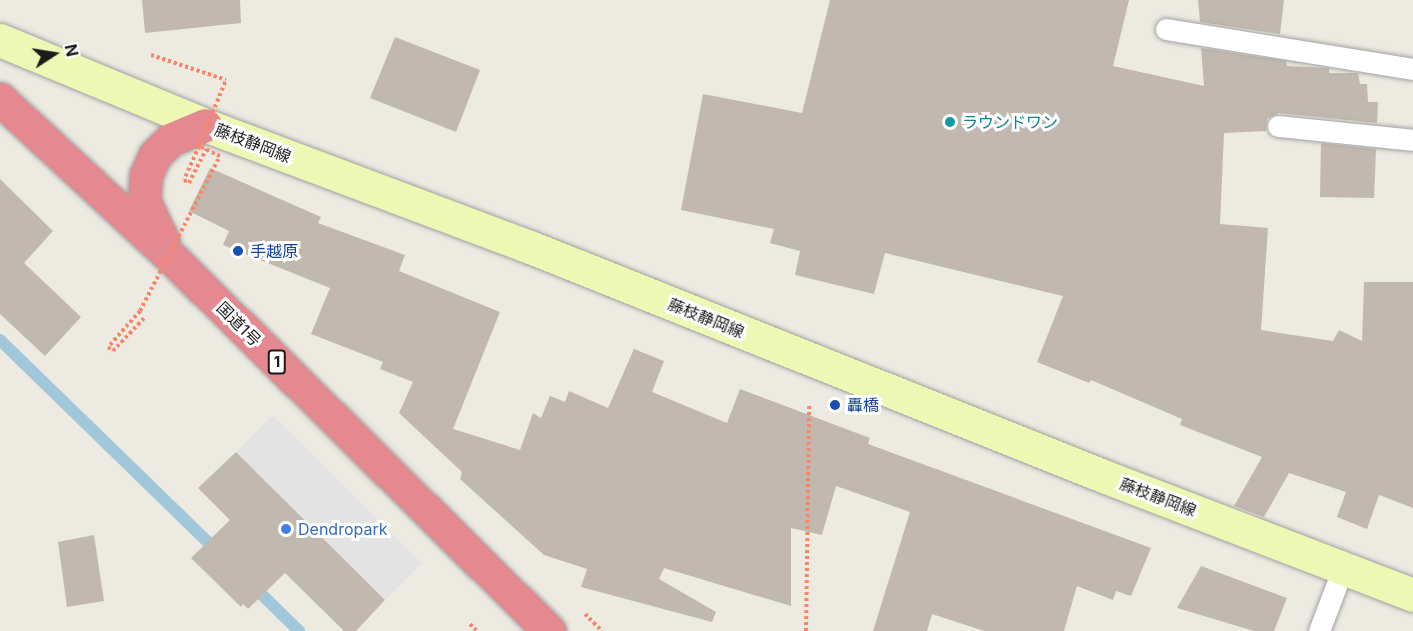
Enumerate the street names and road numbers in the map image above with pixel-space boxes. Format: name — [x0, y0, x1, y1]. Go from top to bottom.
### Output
street label: 藤枝静岡線 — [212, 120, 294, 166]
street label: 藤枝静岡線 — [665, 294, 747, 342]
street label: 国道1号 — [213, 298, 265, 350]
road number: 1 — [266, 350, 288, 374]
street label: 藤枝静岡線 — [1117, 474, 1199, 520]

